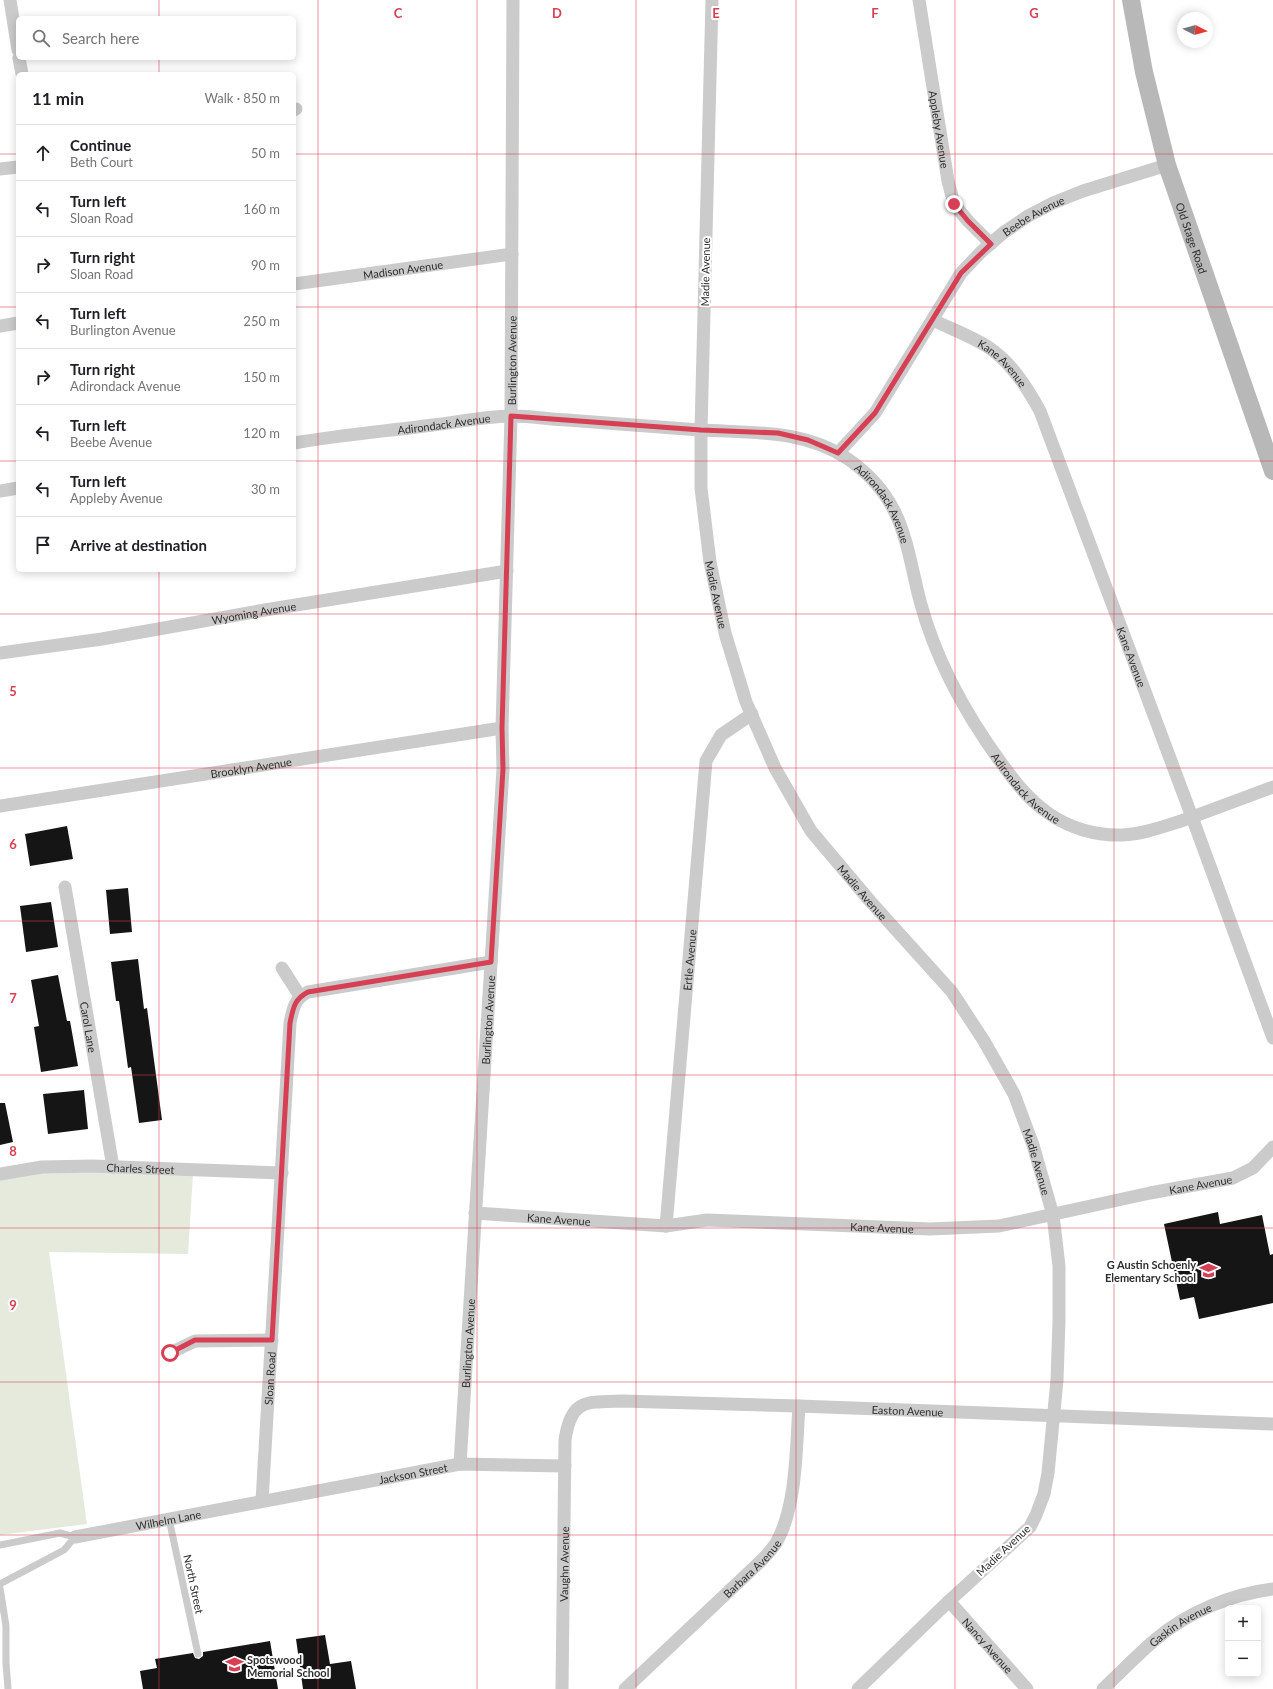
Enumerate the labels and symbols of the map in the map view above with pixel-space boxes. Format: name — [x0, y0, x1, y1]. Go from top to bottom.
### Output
text: C — [394, 5, 403, 21]
text: D — [552, 5, 562, 21]
text: E — [712, 5, 720, 21]
text: F — [871, 5, 879, 21]
text: G — [1029, 5, 1039, 21]
north arrow — [1177, 12, 1213, 48]
street label: Appleby Avenue — [927, 90, 952, 169]
street label: Beebe Avenue — [1000, 193, 1066, 238]
route end — [945, 195, 963, 213]
street label: Old Stage Road — [1174, 201, 1210, 275]
street label: Madie Avenue — [698, 237, 712, 307]
street label: Madison Avenue — [362, 257, 444, 281]
street label: Burlington Avenue — [505, 316, 518, 405]
street label: Kane Avenue — [976, 336, 1030, 389]
street label: Adirondack Avenue — [397, 411, 491, 436]
street label: Adirondack Avenue — [853, 460, 912, 545]
street label: Madie Avenue — [703, 559, 730, 630]
street label: Wyoming Avenue — [210, 599, 297, 626]
street label: Kane Avenue — [1115, 625, 1149, 689]
text: 5 — [9, 683, 17, 699]
street label: Adirondack Avenue — [989, 750, 1063, 826]
street label: Brooklyn Avenue — [209, 754, 293, 780]
text: 6 — [9, 836, 17, 852]
street label: Madie Avenue — [835, 862, 890, 923]
street label: Ertle Avenue — [680, 929, 698, 991]
street label: Burlington Avenue — [478, 975, 497, 1065]
text: 7 — [9, 990, 17, 1006]
street label: Carol Lane — [78, 1001, 100, 1054]
street label: Madie Avenue — [1021, 1126, 1053, 1197]
text: 8 — [9, 1143, 17, 1159]
street label: Charles Street — [106, 1160, 175, 1176]
street label: Kane Avenue — [1168, 1172, 1233, 1196]
street label: Kane Avenue — [527, 1210, 591, 1227]
street label: Kane Avenue — [850, 1219, 914, 1235]
place label: G Austin Schoenly Elementary School — [1105, 1258, 1196, 1284]
school or university icon: G Austin Schoenly Elementary School — [1199, 1260, 1219, 1280]
text: 9 — [9, 1297, 17, 1313]
street label: Burlington Avenue — [458, 1298, 477, 1388]
route start — [161, 1344, 179, 1362]
street label: Sloan Road — [261, 1351, 277, 1405]
street label: Easton Avenue — [871, 1402, 944, 1418]
street label: Jackson Street — [377, 1460, 449, 1486]
street label: Wilhelm Lane — [135, 1507, 202, 1532]
street label: Madie Avenue — [973, 1522, 1033, 1578]
street label: Vaughn Avenue — [557, 1526, 570, 1602]
street label: Barbara Avenue — [720, 1537, 783, 1600]
street label: North Street — [181, 1553, 207, 1615]
street label: Gaskin Avenue — [1146, 1600, 1213, 1649]
street label: Nancy Avenue — [960, 1615, 1016, 1676]
place label: Spotswood Memorial School — [247, 1653, 330, 1679]
school or university icon: Spotswood Memorial School — [224, 1655, 244, 1675]

